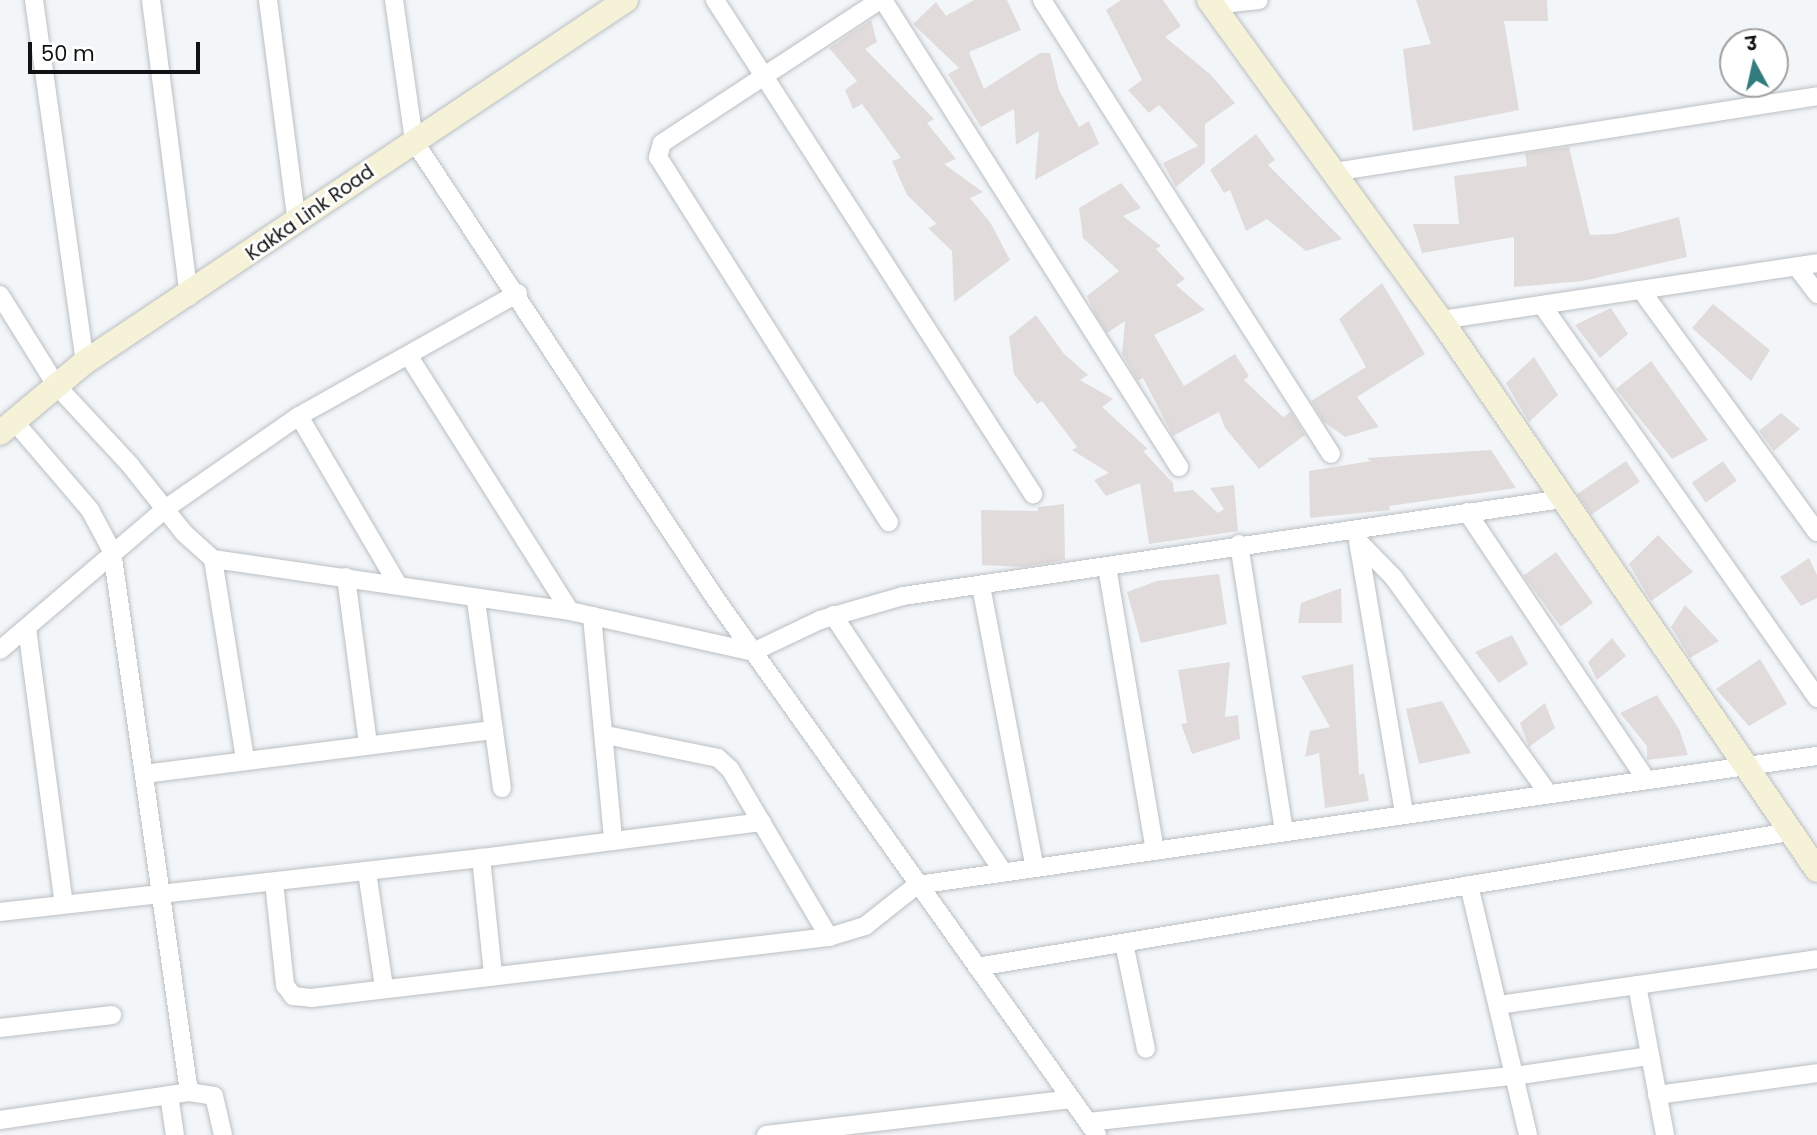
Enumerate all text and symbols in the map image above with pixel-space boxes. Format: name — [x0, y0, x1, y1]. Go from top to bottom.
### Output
scale bar — [32, 28, 203, 72]
north arrow — [1719, 28, 1789, 98]
text: उ — [1744, 30, 1758, 58]
text: 50 m — [41, 39, 95, 68]
street label: Kakka Link Road — [242, 160, 378, 266]

